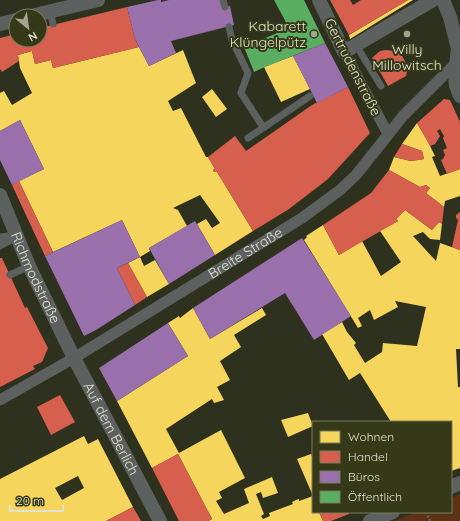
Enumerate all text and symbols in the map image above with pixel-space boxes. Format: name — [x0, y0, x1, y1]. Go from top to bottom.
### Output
north arrow — [8, 8, 48, 48]
street label: Gertrudenstraße — [321, 15, 385, 119]
place label: Kabarett Klüngelpütz — [230, 17, 306, 51]
text: N — [26, 29, 40, 45]
marker: Kabarett Klüngelpütz — [309, 29, 319, 39]
marker: Willy Millowitsch — [402, 29, 412, 39]
place label: Willy Millowitsch — [372, 40, 442, 74]
street label: Breite Straße — [205, 223, 286, 283]
street label: Richmodstraße — [7, 229, 65, 326]
street label: Auf dem Berlich — [79, 379, 143, 478]
legend — [312, 421, 452, 513]
text: Wohnen — [348, 429, 394, 444]
text: Handel — [348, 449, 388, 464]
text: Büros — [348, 469, 380, 484]
scale bar — [10, 487, 63, 513]
text: Öffentlich — [348, 489, 402, 504]
text: 20 m — [16, 493, 44, 508]

